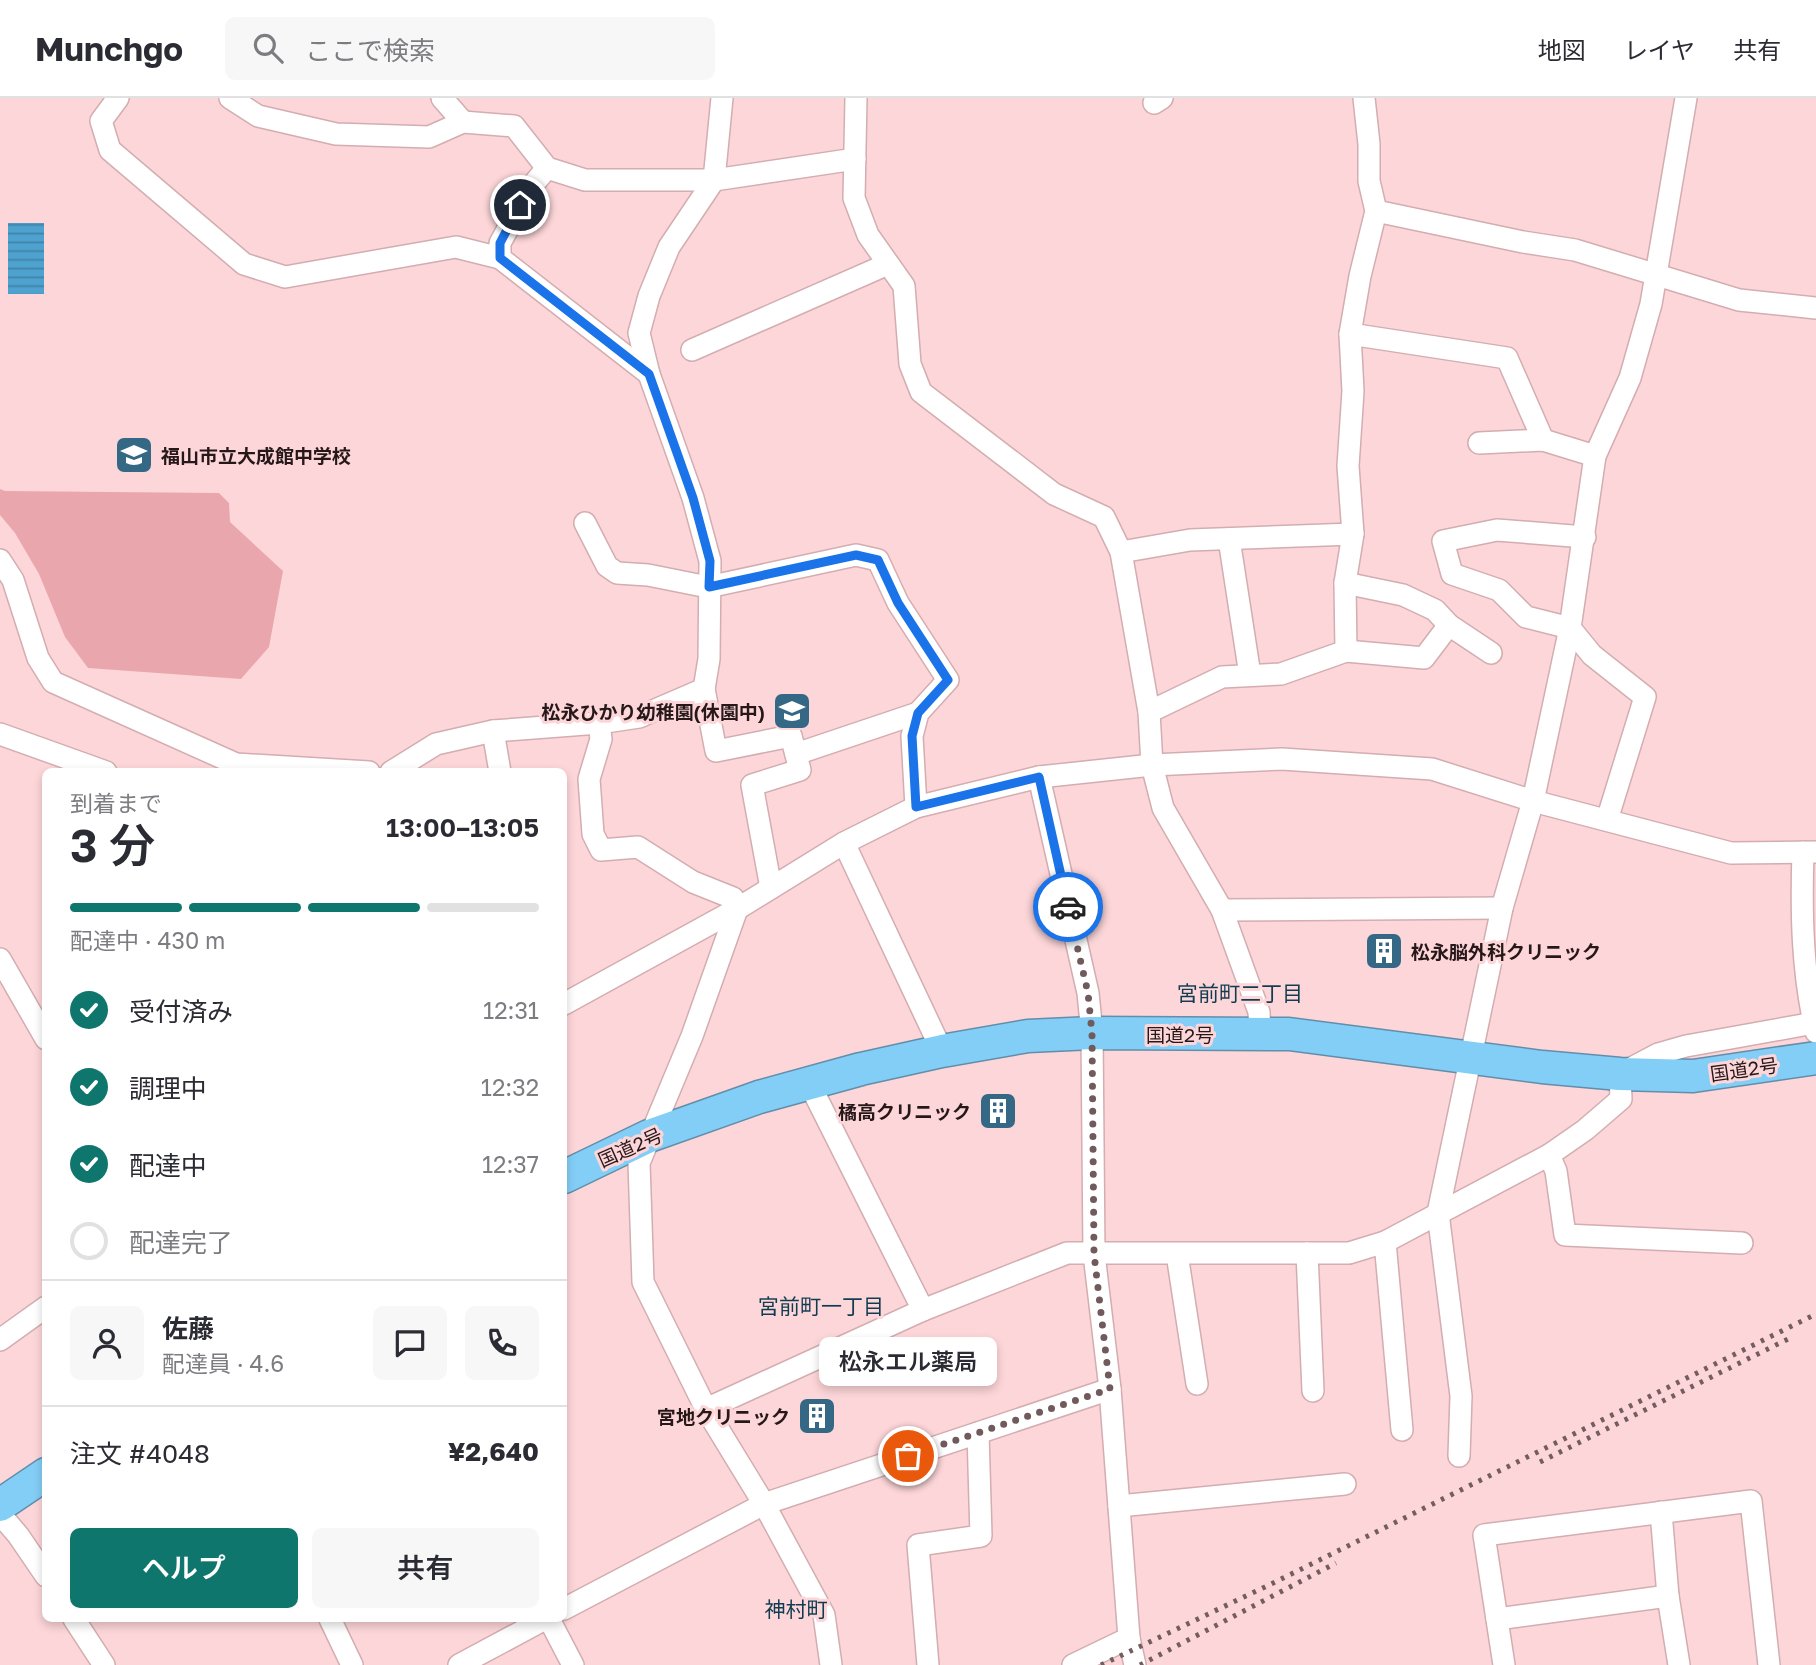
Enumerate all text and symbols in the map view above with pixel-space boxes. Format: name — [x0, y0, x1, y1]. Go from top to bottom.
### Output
search box — [225, 17, 715, 80]
text: Munchgo — [35, 29, 183, 68]
icon: search — [249, 29, 287, 67]
text: ここで検索 — [305, 35, 435, 66]
text: 地図 — [1538, 35, 1586, 64]
text: レイヤ — [1624, 35, 1695, 64]
text: 共有 — [1733, 35, 1781, 64]
pin — [490, 175, 550, 235]
icon: home — [501, 186, 539, 224]
school or university icon: 福山市立大成館中学校 — [113, 434, 155, 476]
place label: 福山市立大成館中学校 — [161, 444, 351, 467]
school or university icon: 松永ひかり幼稚園(休園中) — [771, 690, 813, 732]
place label: 松永ひかり幼稚園(休園中) — [542, 700, 765, 723]
text: 到着まで — [70, 789, 162, 817]
text: 13:00–13:05 — [386, 812, 539, 843]
text: 3 分 — [70, 817, 155, 872]
courier — [1033, 872, 1103, 942]
icon: car — [1049, 888, 1087, 926]
text: 配達中 · 430 m — [70, 926, 225, 954]
building icon: 松永脳外科クリニック — [1363, 930, 1405, 972]
place label: 松永脳外科クリニック — [1411, 940, 1601, 963]
district label: 宮前町二丁目 — [1177, 980, 1303, 1006]
icon: check — [70, 991, 108, 1029]
text: 受付済み — [129, 996, 233, 1027]
text: 12:31 — [483, 996, 539, 1024]
street label: 国道2号 — [1146, 1023, 1214, 1046]
street label: 国道2号 — [1709, 1053, 1779, 1085]
icon: check — [70, 1068, 108, 1106]
text: 調理中 — [129, 1073, 207, 1104]
text: 12:32 — [481, 1073, 539, 1101]
building icon: 橘高クリニック — [977, 1090, 1019, 1132]
place label: 橘高クリニック — [838, 1100, 971, 1123]
street label: 国道2号 — [594, 1123, 666, 1171]
icon: check — [70, 1145, 108, 1183]
text: 配達中 — [129, 1150, 207, 1181]
text: 12:37 — [482, 1150, 539, 1178]
text: 配達完了 — [129, 1227, 233, 1258]
district label: 宮前町一丁目 — [758, 1293, 884, 1319]
button: person — [70, 1306, 144, 1380]
button: chat — [373, 1306, 447, 1380]
button: phone — [465, 1306, 539, 1380]
text: 佐藤 — [162, 1313, 214, 1344]
callout: 松永エル薬局 — [819, 1337, 997, 1386]
text: 松永エル薬局 — [839, 1347, 977, 1375]
text: 配達員 · 4.6 — [162, 1349, 284, 1377]
building icon: 宮地クリニック — [796, 1395, 838, 1437]
place label: 宮地クリニック — [657, 1405, 790, 1428]
pin — [878, 1426, 938, 1486]
text: ¥2,640 — [448, 1436, 539, 1467]
icon: bag — [889, 1437, 927, 1475]
text: 注文 #4048 — [70, 1438, 210, 1469]
button: ヘルプ — [70, 1528, 298, 1608]
button: 共有 — [312, 1528, 539, 1608]
district label: 神村町 — [765, 1596, 828, 1622]

